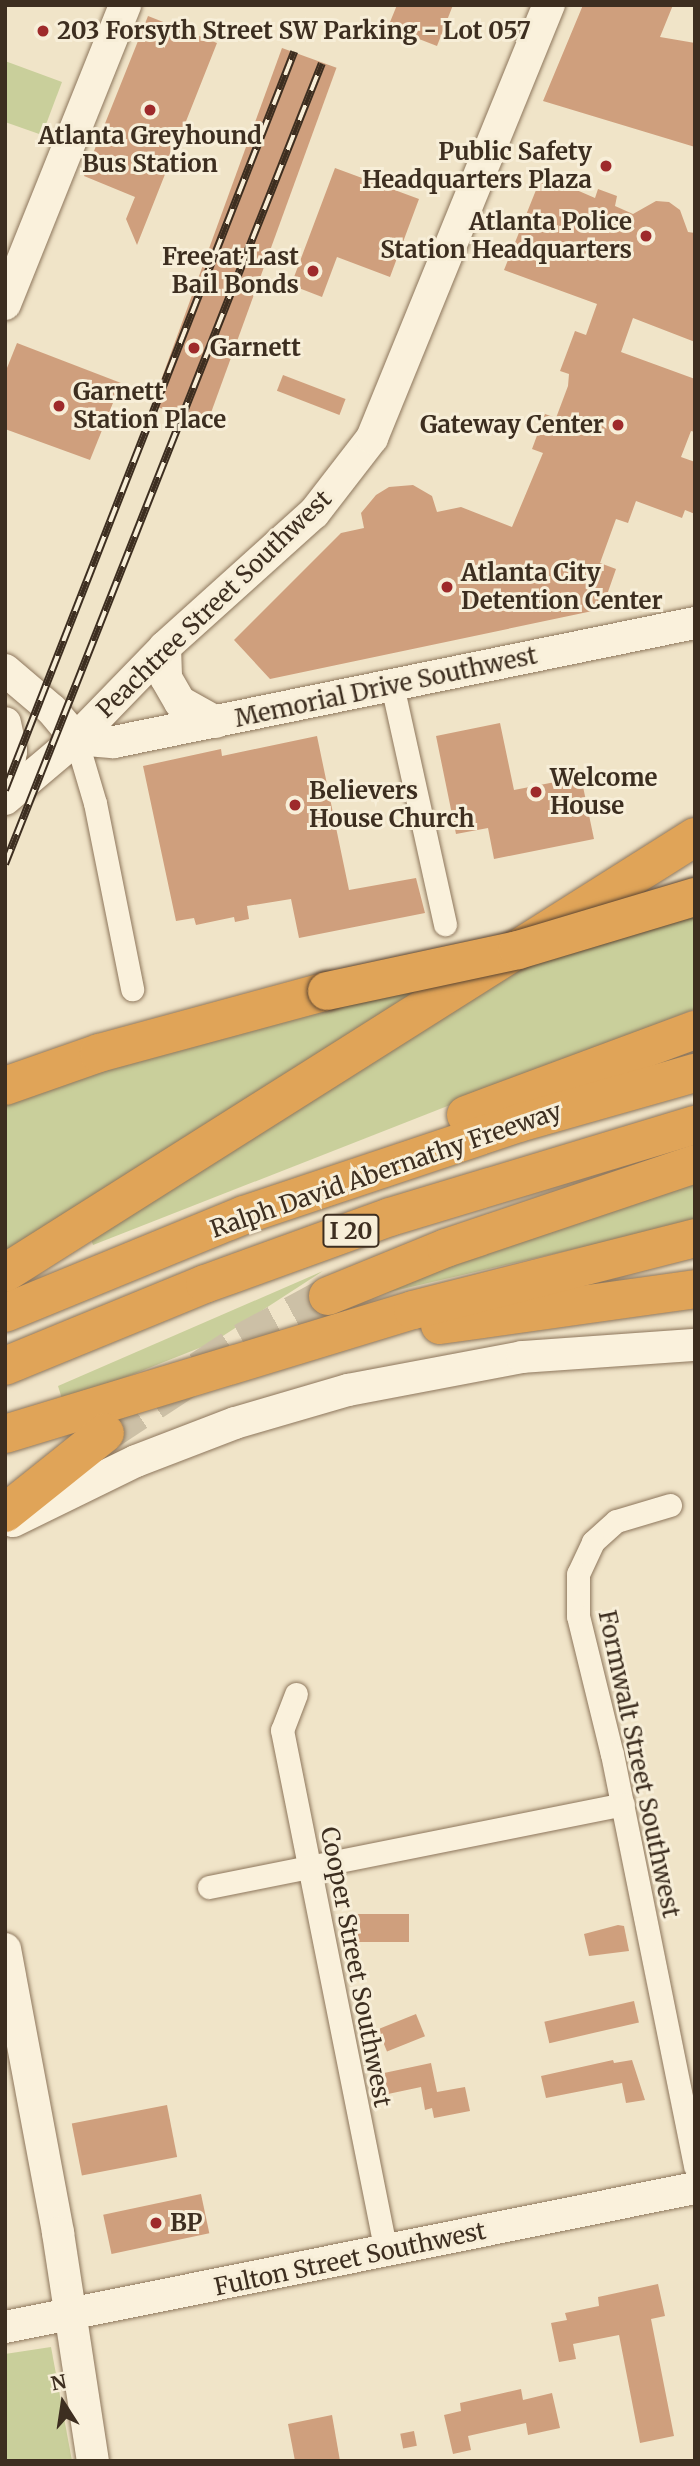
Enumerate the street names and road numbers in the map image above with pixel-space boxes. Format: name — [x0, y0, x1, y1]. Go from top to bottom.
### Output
street label: Peachtree Street Southwest — [91, 484, 337, 724]
street label: Memorial Drive Southwest — [232, 641, 540, 733]
street label: Ralph David Abernathy Freeway — [207, 1096, 565, 1244]
road number: I 20 — [321, 1212, 381, 1250]
street label: Formwalt Street Southwest — [592, 1608, 686, 1920]
street label: Cooper Street Southwest — [315, 1824, 397, 2110]
street label: Fulton Street Southwest — [211, 2216, 489, 2302]

